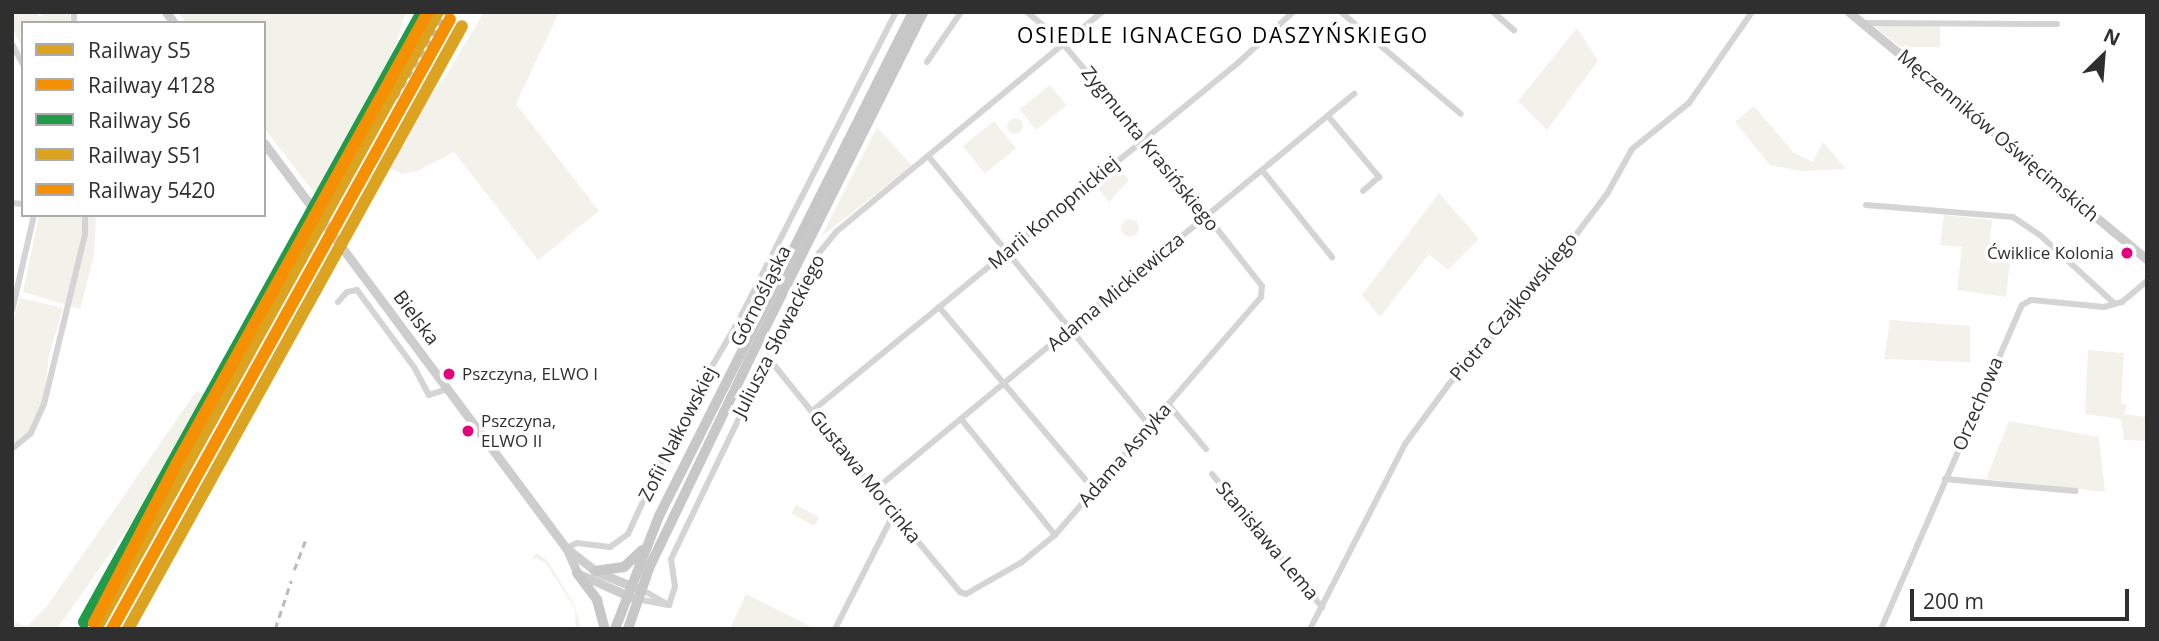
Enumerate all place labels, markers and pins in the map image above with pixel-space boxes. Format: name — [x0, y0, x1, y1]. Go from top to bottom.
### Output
place label: Ćwiklice Kolonia — [1987, 243, 2114, 263]
marker: Ćwiklice Kolonia — [2120, 246, 2134, 260]
place label: Pszczyna, ELWO I — [462, 364, 598, 384]
marker: Pszczyna, ELWO I — [442, 367, 456, 381]
place label: Pszczyna, ELWO II — [481, 411, 556, 451]
marker: Pszczyna, ELWO II — [461, 424, 475, 438]

